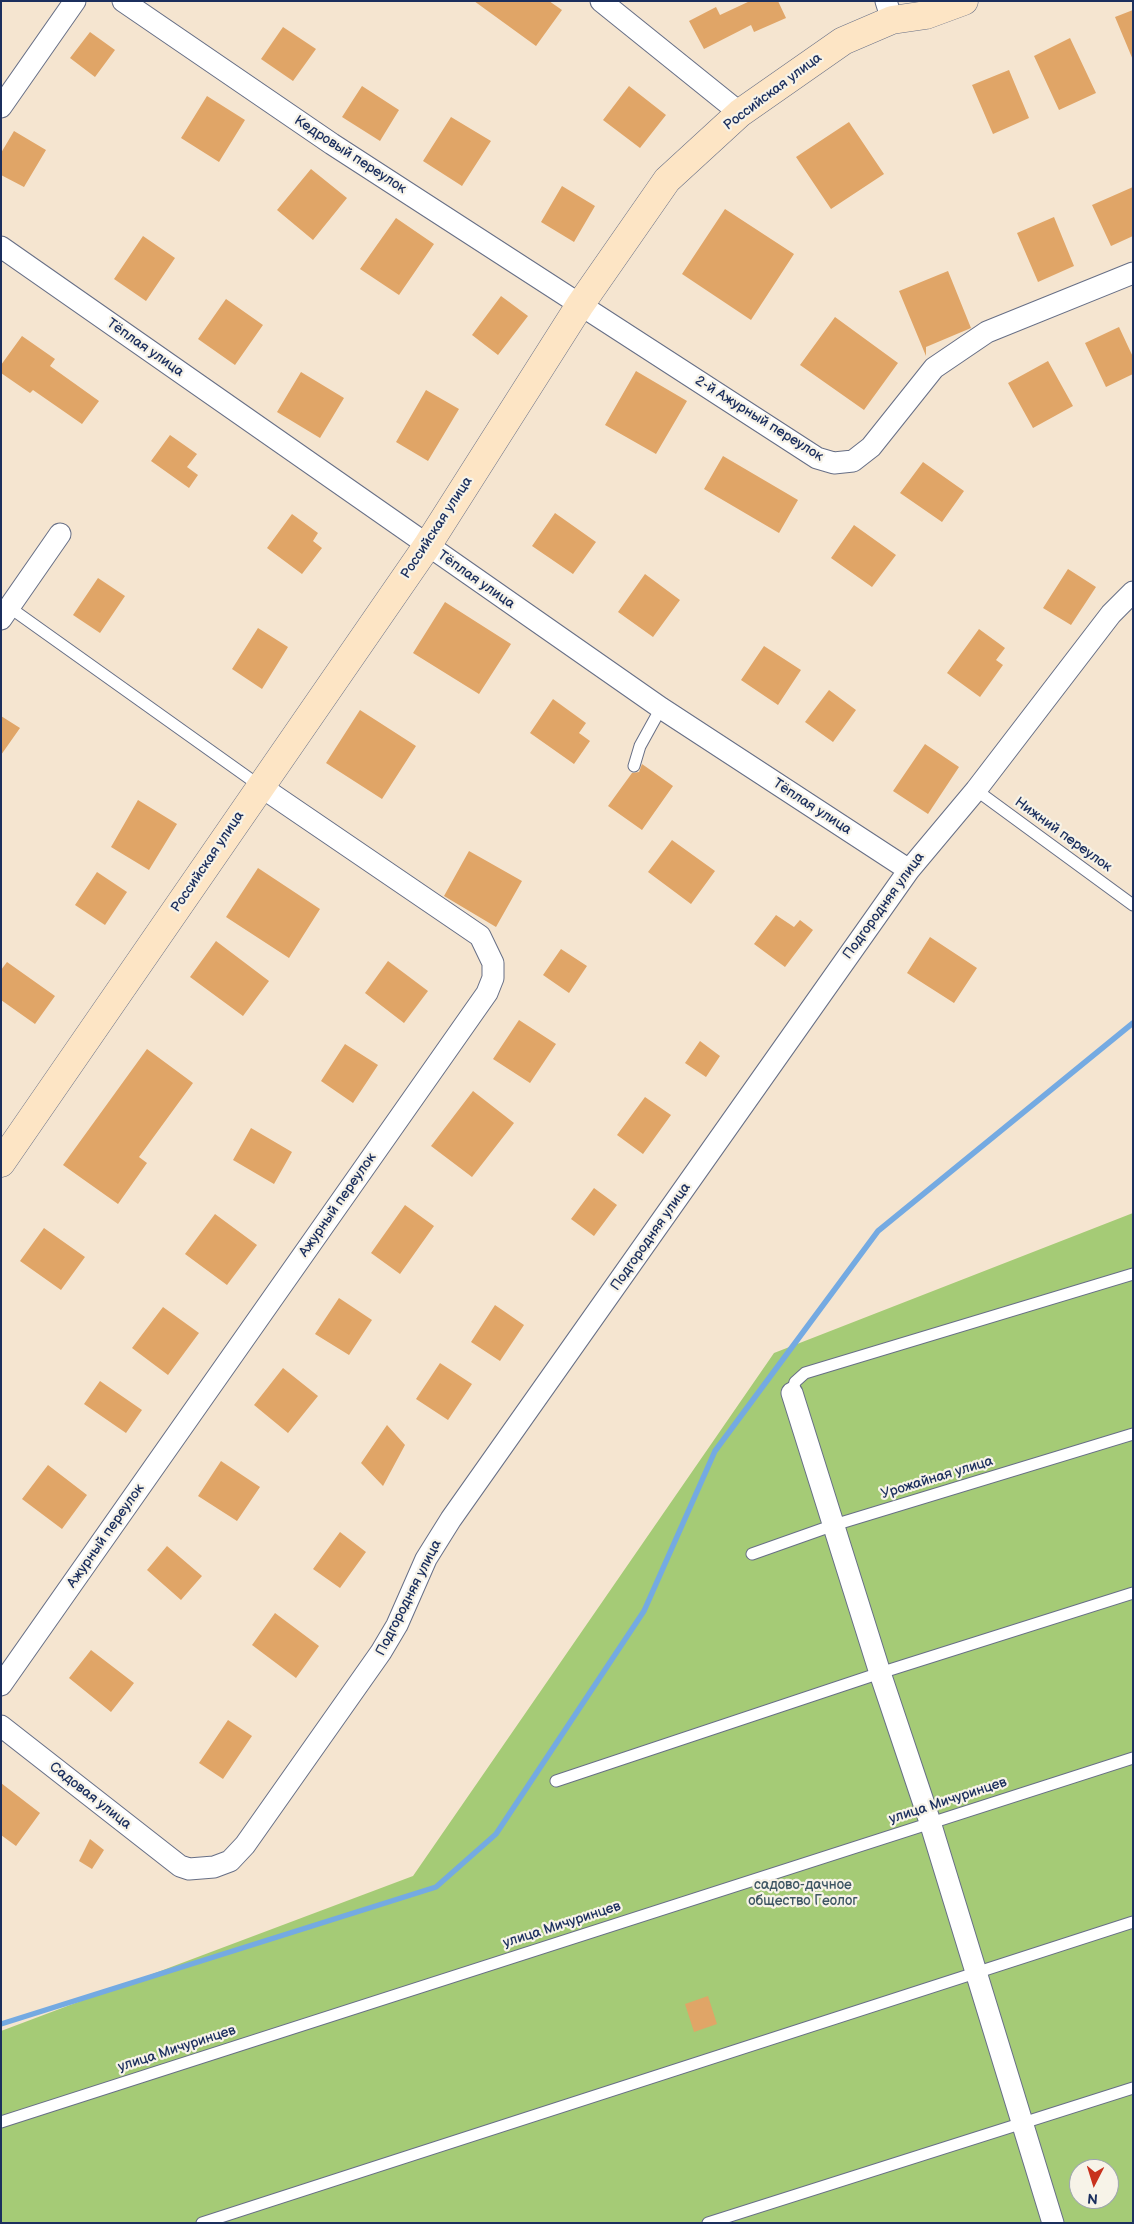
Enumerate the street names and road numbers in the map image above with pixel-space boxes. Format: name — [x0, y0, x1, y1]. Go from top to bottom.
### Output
street label: Российская улица — [721, 50, 825, 134]
street label: Кедровый переулок — [291, 112, 409, 198]
street label: Тёплая улица — [103, 315, 187, 381]
street label: 2-й Ажурный переулок — [692, 373, 826, 465]
street label: Российская улица — [398, 474, 476, 582]
street label: Тёплая улица — [434, 547, 518, 613]
street label: Тёплая улица — [769, 775, 855, 839]
street label: Нижний переулок — [1011, 794, 1115, 876]
street label: Российская улица — [168, 808, 248, 916]
street label: Подгородняя улица — [840, 849, 928, 963]
street label: Ажурный переулок — [296, 1150, 380, 1260]
street label: Подгородняя улица — [608, 1180, 694, 1294]
street label: Урожайная улица — [879, 1453, 995, 1503]
street label: Ажурный переулок — [64, 1481, 148, 1591]
street label: Подгородняя улица — [373, 1537, 445, 1659]
street label: Садовая улица — [46, 1759, 134, 1833]
street label: улица Мичуринцев — [887, 1774, 1009, 1828]
street label: улица Мичуринцев — [501, 1898, 623, 1952]
street label: улица Мичуринцев — [116, 2022, 238, 2076]

